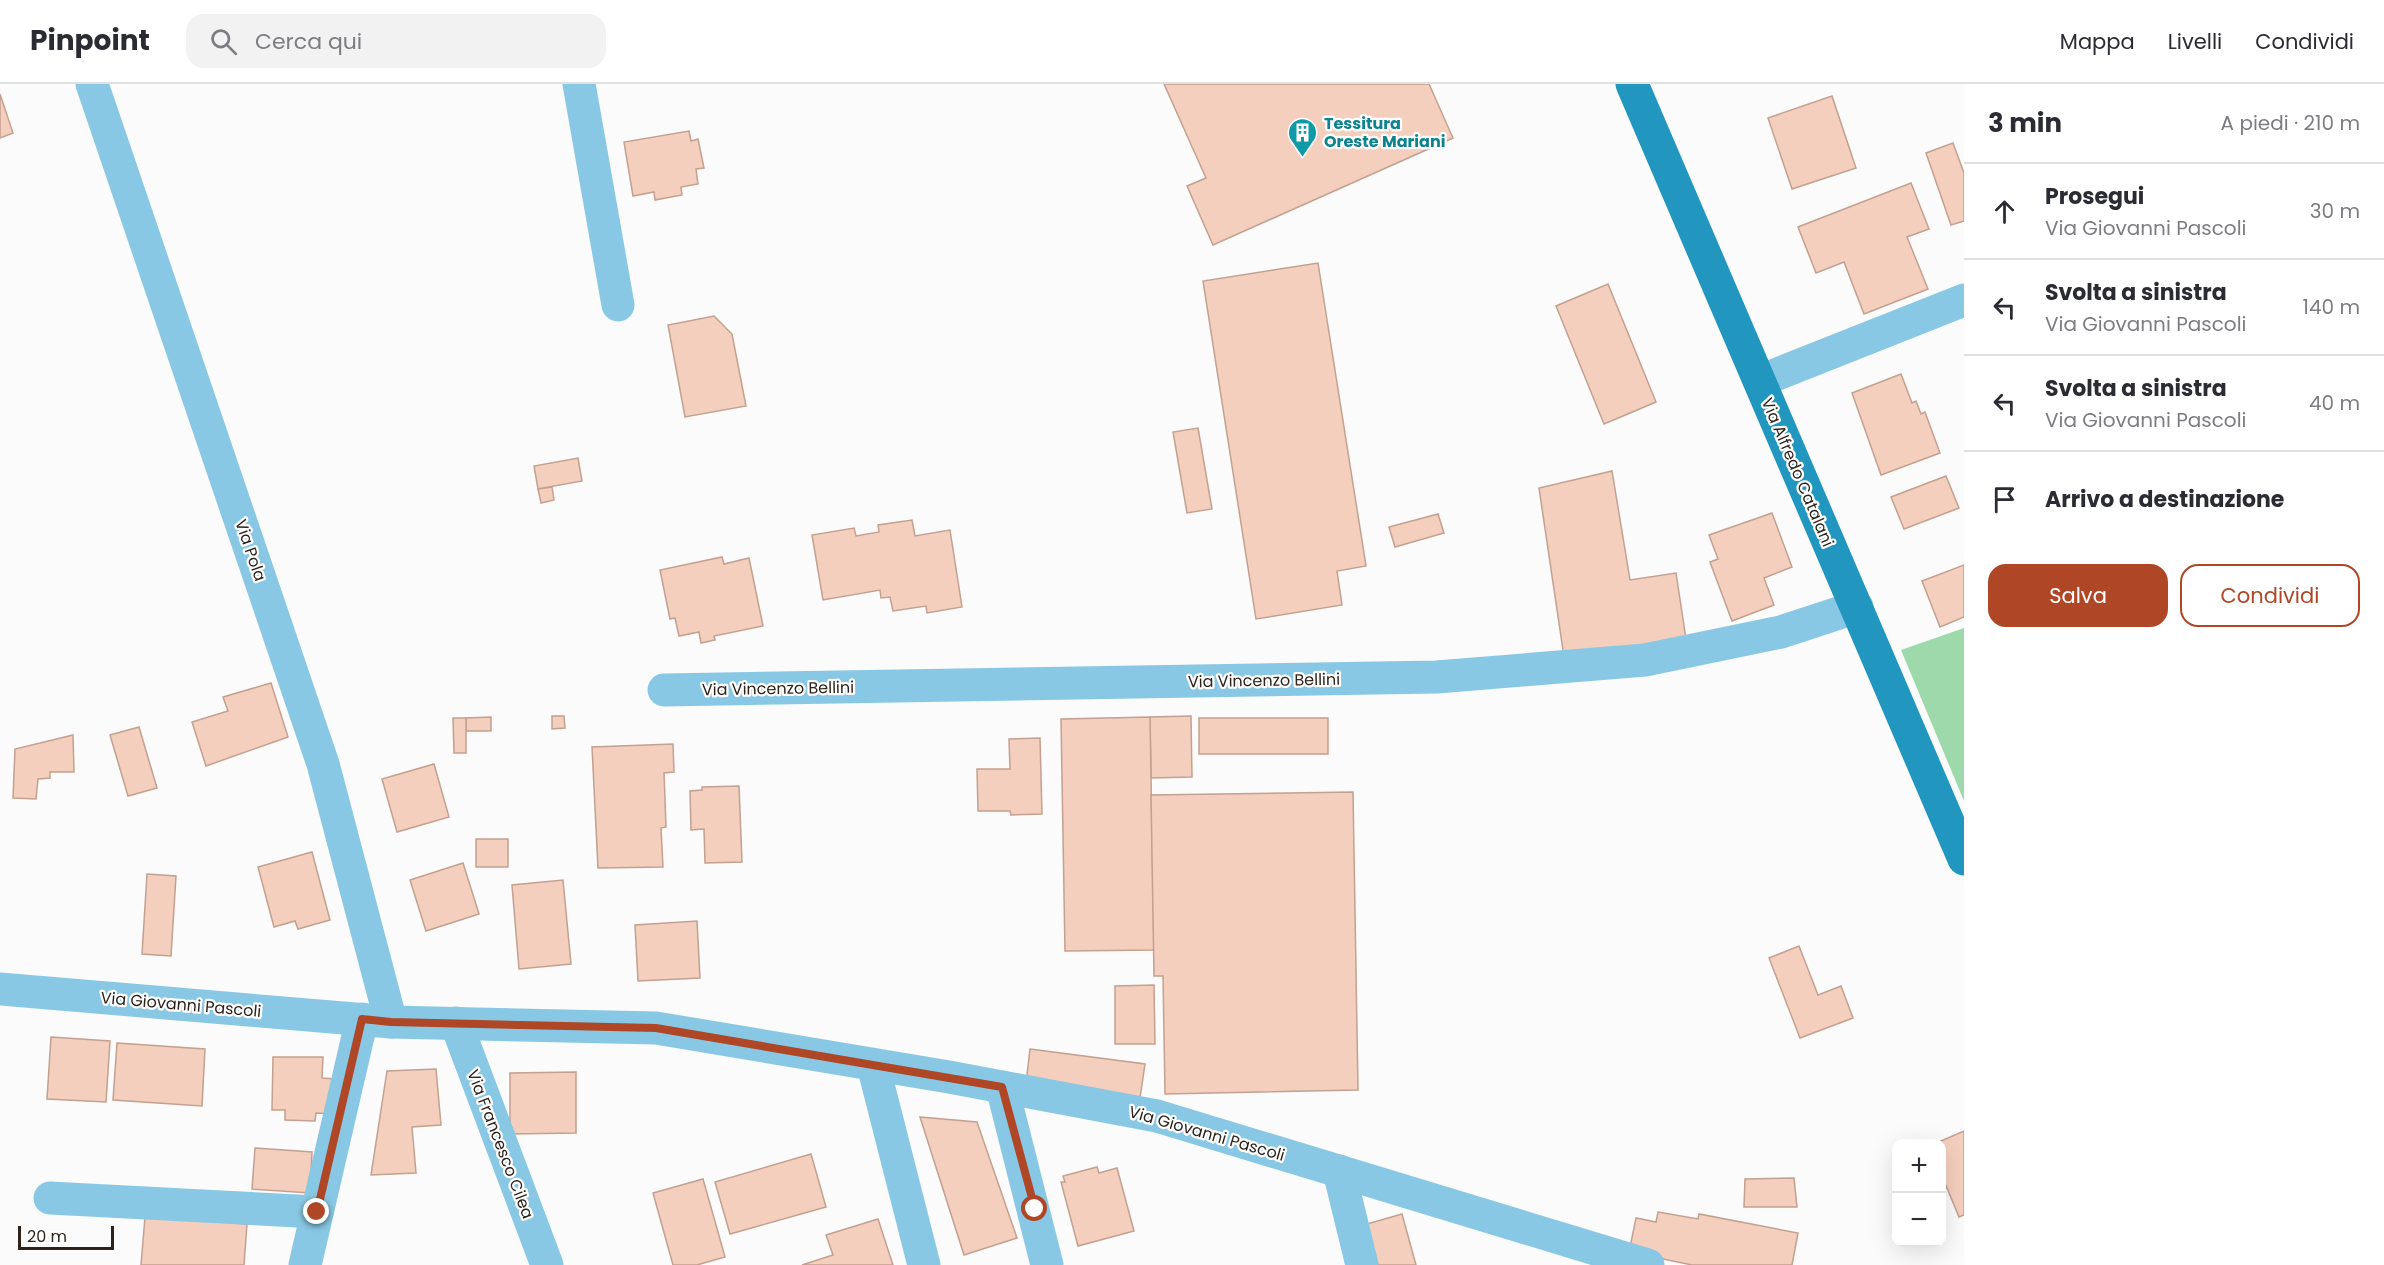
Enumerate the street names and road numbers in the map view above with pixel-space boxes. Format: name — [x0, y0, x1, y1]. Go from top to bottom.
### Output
street label: Via Alfredo Catalani — [1756, 394, 1839, 550]
street label: Via Pola — [229, 516, 272, 584]
street label: Via Vincenzo Bellini — [1188, 668, 1340, 693]
street label: Via Vincenzo Bellini — [702, 676, 854, 701]
street label: Via Giovanni Pascoli — [100, 986, 262, 1023]
street label: Via Francesco Cilea — [461, 1066, 540, 1222]
street label: Via Giovanni Pascoli — [1126, 1100, 1288, 1167]

